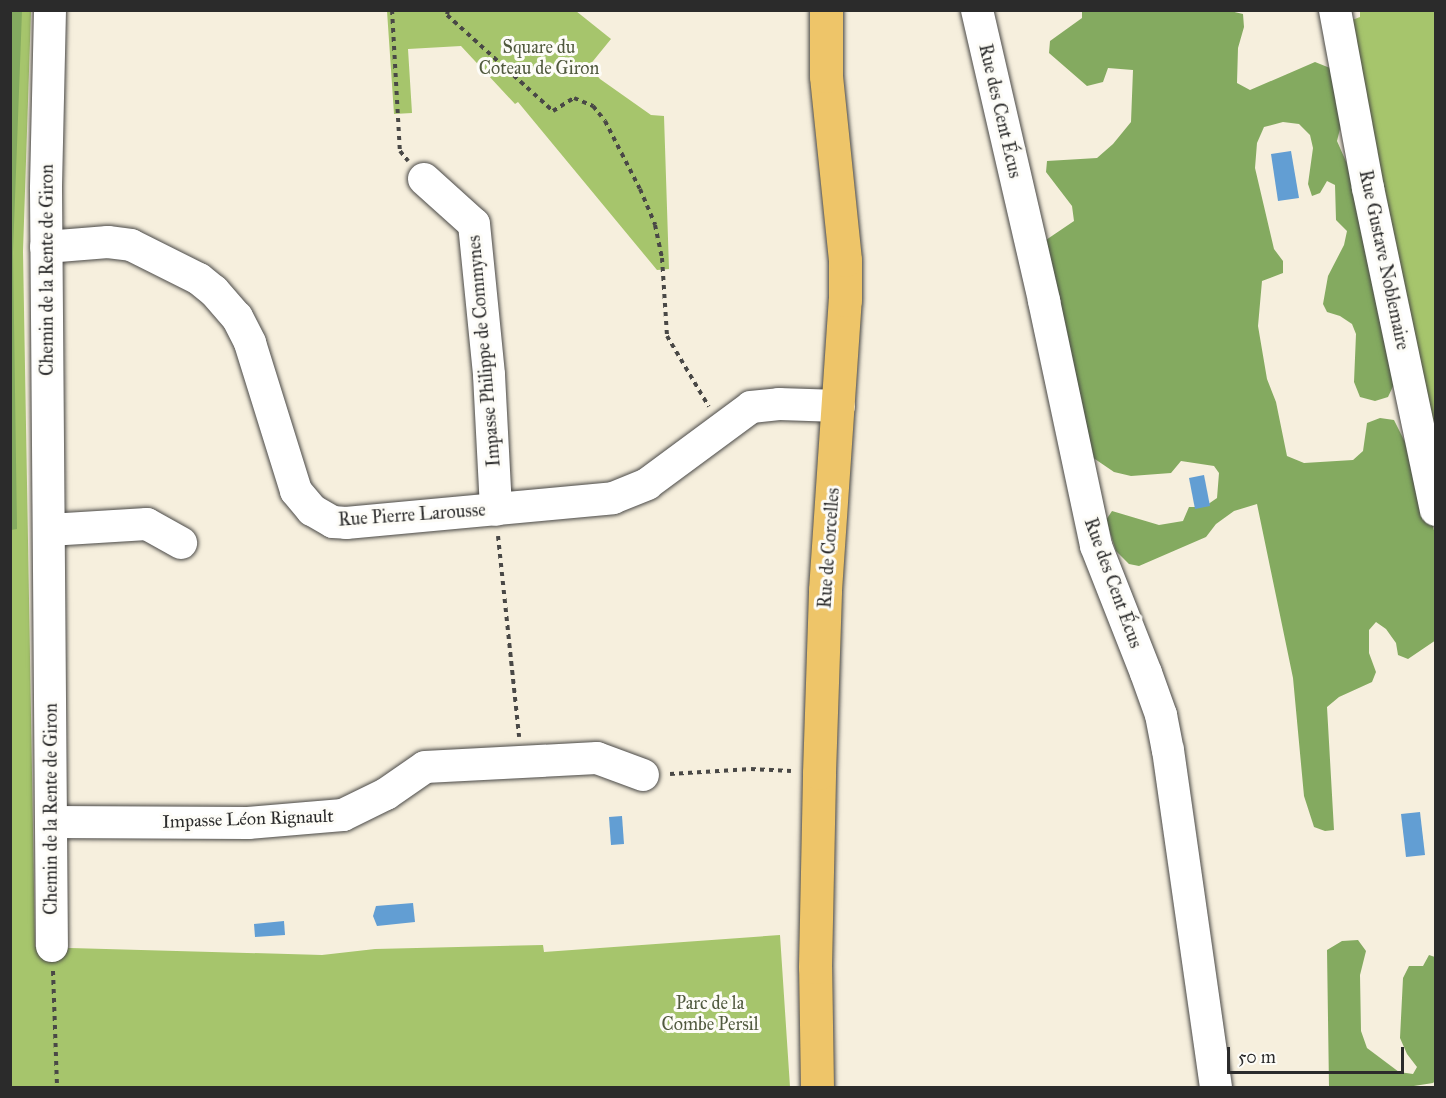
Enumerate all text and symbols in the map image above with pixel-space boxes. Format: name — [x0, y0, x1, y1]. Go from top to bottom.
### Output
park label: Square du Coteau de Giron — [479, 37, 599, 80]
street label: Rue des Cent Écus — [974, 42, 1026, 180]
street label: Chemin de la Rente de Giron — [36, 164, 58, 376]
street label: Rue Gustave Noblemaire — [1354, 168, 1414, 352]
street label: Impasse Philippe de Commynes — [463, 234, 505, 468]
street label: Rue de Corcelles — [814, 487, 844, 609]
street label: Rue Pierre Larousse — [337, 499, 487, 531]
street label: Rue des Cent Écus — [1079, 515, 1147, 651]
street label: Chemin de la Rente de Giron — [40, 703, 62, 915]
street label: Impasse Léon Rignault — [162, 805, 334, 833]
park label: Parc de la Combe Persil — [661, 993, 759, 1036]
scale bar — [1230, 1035, 1407, 1073]
text: 50 m — [1238, 1046, 1276, 1068]

